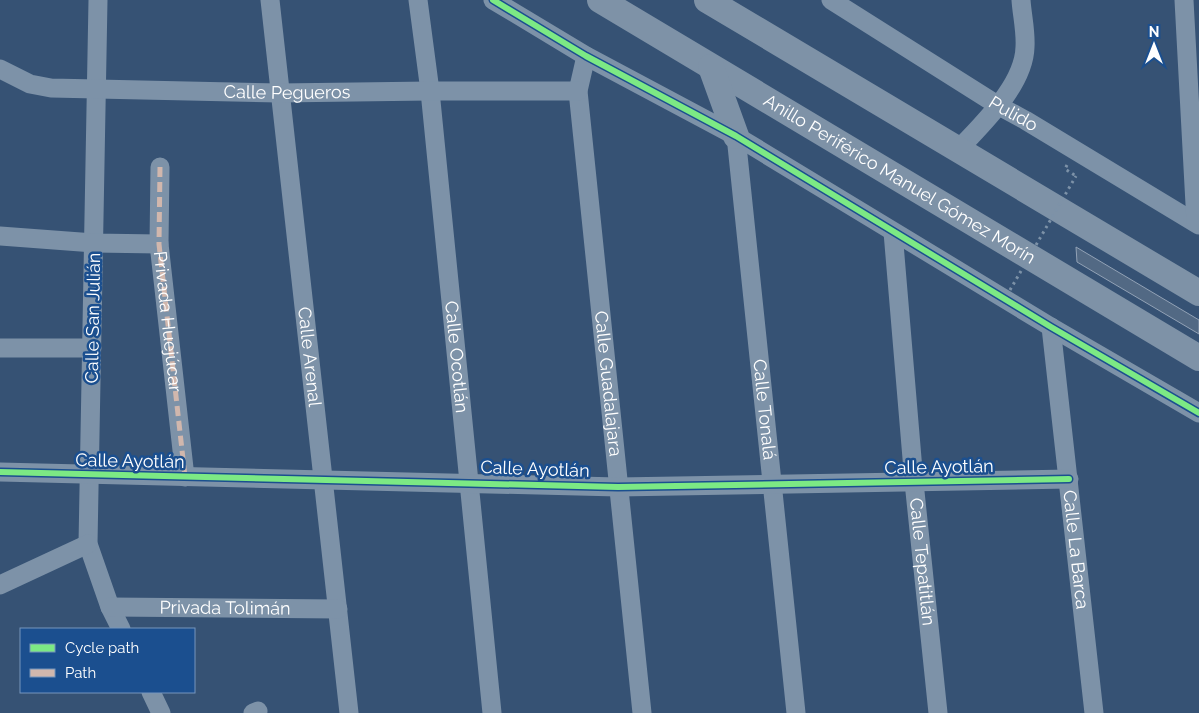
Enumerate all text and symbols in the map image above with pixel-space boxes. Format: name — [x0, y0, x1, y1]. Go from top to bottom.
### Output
north arrow — [1129, 20, 1179, 70]
text: N — [1149, 24, 1159, 40]
street label: Calle Pegueros — [224, 81, 351, 103]
street label: Anillo Periférico Manuel Gómez Morín — [760, 89, 1039, 268]
street label: Pulido — [985, 91, 1042, 136]
street label: Privada Huejúcar — [150, 250, 187, 394]
street label: Calle San Julián — [81, 252, 104, 384]
street label: Calle Ocotlán — [441, 300, 473, 414]
street label: Calle Arenal — [294, 306, 326, 408]
street label: Calle Guadalajara — [591, 310, 627, 457]
street label: Calle Tonalá — [749, 358, 781, 461]
street label: Calle Ayotlán — [75, 449, 185, 472]
street label: Calle Ayotlán — [884, 455, 994, 478]
street label: Calle Ayotlán — [480, 456, 590, 481]
street label: Calle La Barca — [1059, 489, 1093, 610]
street label: Calle Tepatitlán — [906, 497, 940, 627]
street label: Privada Tolimán — [159, 596, 291, 619]
legend — [20, 628, 195, 693]
text: Cycle path — [65, 639, 139, 657]
text: Path — [65, 664, 96, 682]

